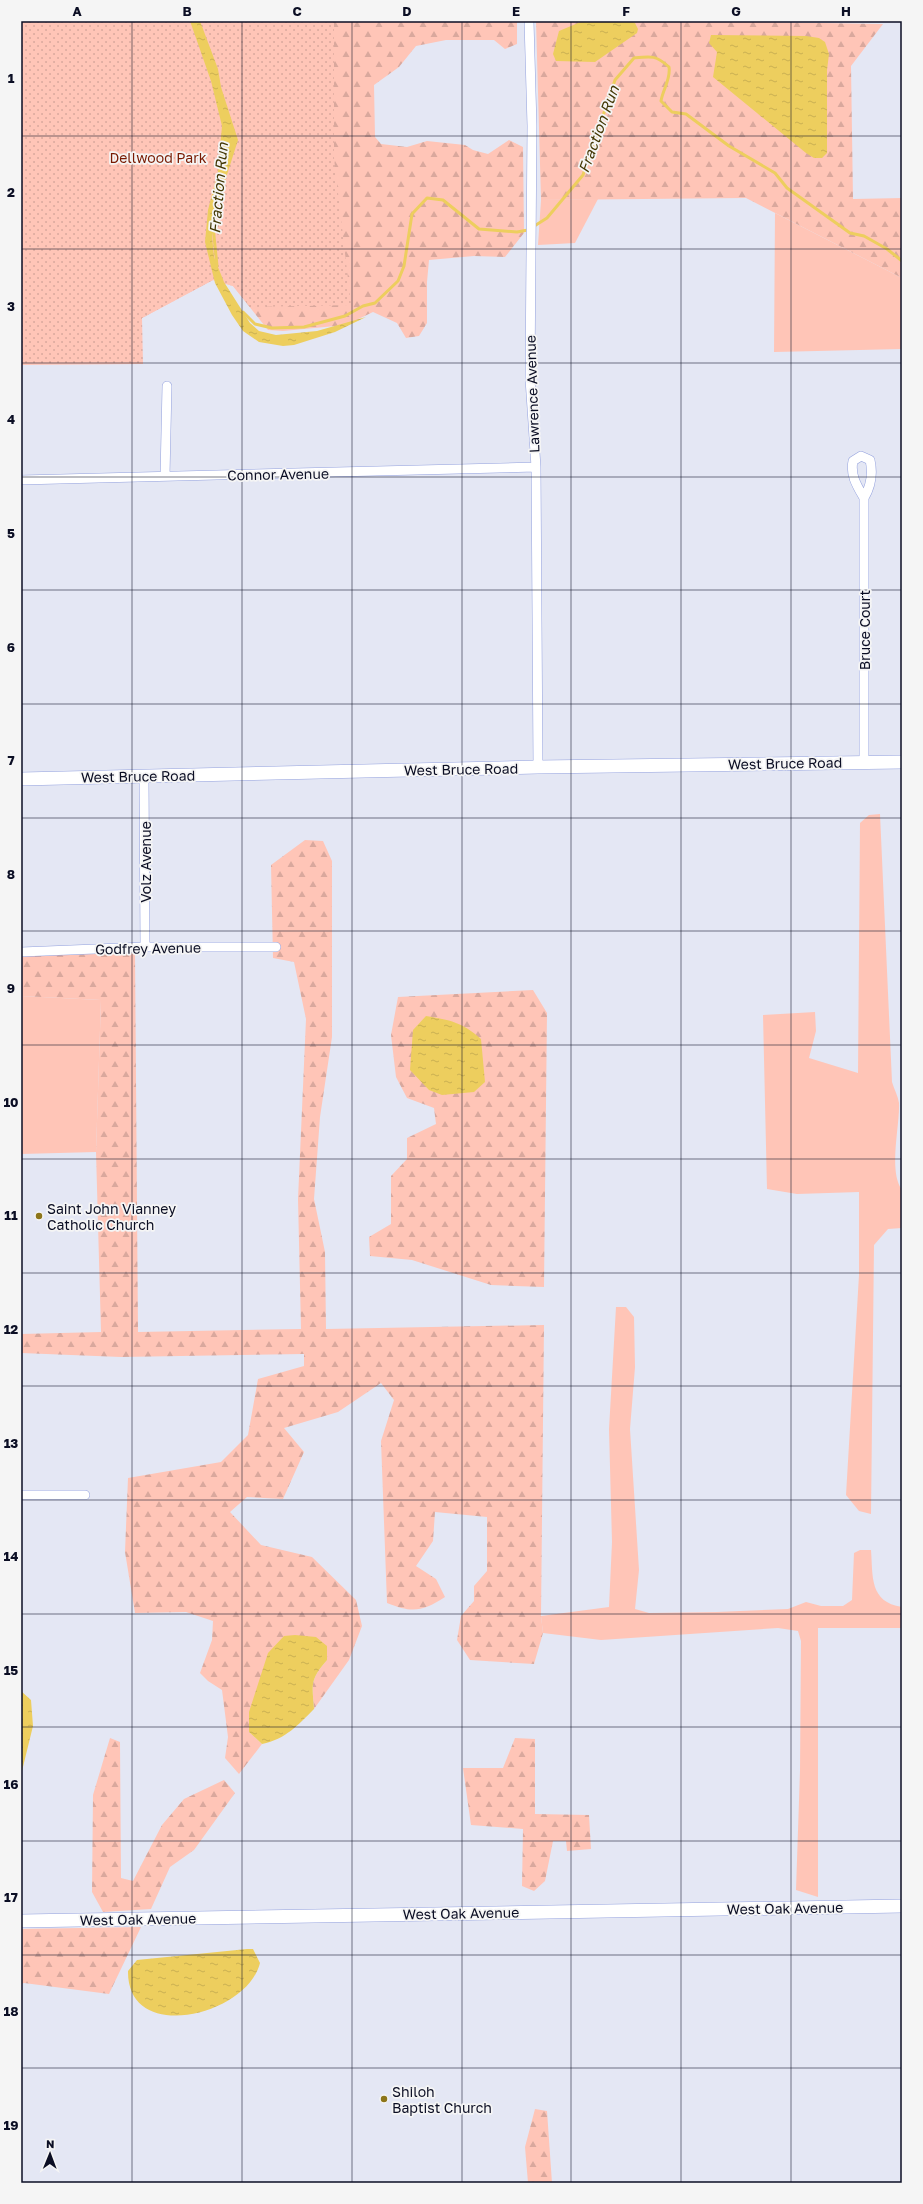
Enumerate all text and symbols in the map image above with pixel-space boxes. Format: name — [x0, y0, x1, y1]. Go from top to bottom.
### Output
text: A — [72, 3, 82, 19]
text: B — [182, 3, 192, 19]
text: C — [292, 3, 302, 19]
text: D — [402, 3, 412, 19]
text: E — [512, 3, 520, 19]
text: F — [622, 3, 630, 19]
text: G — [731, 3, 741, 19]
text: H — [841, 3, 851, 19]
text: 1 — [8, 70, 15, 86]
water label: Fraction Run — [574, 82, 622, 175]
water label: Fraction Run — [205, 141, 231, 234]
park label: Dellwood Park — [109, 149, 207, 166]
text: 2 — [7, 184, 15, 200]
text: 3 — [7, 298, 15, 314]
street label: Lawrence Avenue — [521, 335, 543, 453]
text: 4 — [7, 411, 15, 427]
street label: Connor Avenue — [227, 465, 329, 483]
text: 5 — [7, 525, 15, 541]
street label: Bruce Court — [856, 590, 873, 670]
text: 6 — [7, 639, 15, 655]
text: 7 — [7, 752, 15, 768]
street label: West Bruce Road — [728, 754, 842, 772]
street label: West Bruce Road — [404, 760, 518, 778]
street label: West Bruce Road — [81, 767, 195, 785]
street label: Volz Avenue — [137, 821, 154, 903]
text: 8 — [7, 866, 15, 882]
street label: Godfrey Avenue — [95, 939, 201, 957]
text: 9 — [7, 980, 15, 996]
text: 10 — [3, 1094, 19, 1110]
place label: Saint John Vianney Catholic Church — [47, 1200, 176, 1233]
text: 11 — [4, 1207, 18, 1223]
marker: Saint John Vianney Catholic Church — [34, 1211, 44, 1221]
text: 12 — [4, 1321, 18, 1337]
text: 13 — [4, 1435, 18, 1451]
text: 14 — [4, 1548, 18, 1564]
text: 15 — [4, 1662, 18, 1678]
text: 16 — [4, 1776, 18, 1792]
text: 17 — [4, 1889, 18, 1905]
street label: West Oak Avenue — [727, 1898, 843, 1918]
street label: West Oak Avenue — [403, 1903, 519, 1923]
street label: West Oak Avenue — [80, 1909, 196, 1929]
text: 18 — [3, 2003, 19, 2019]
place label: Shiloh Baptist Church — [392, 2083, 492, 2116]
marker: Shiloh Baptist Church — [379, 2094, 389, 2104]
text: 19 — [4, 2117, 18, 2133]
north arrow — [30, 2134, 70, 2174]
text: N — [46, 2137, 54, 2150]

